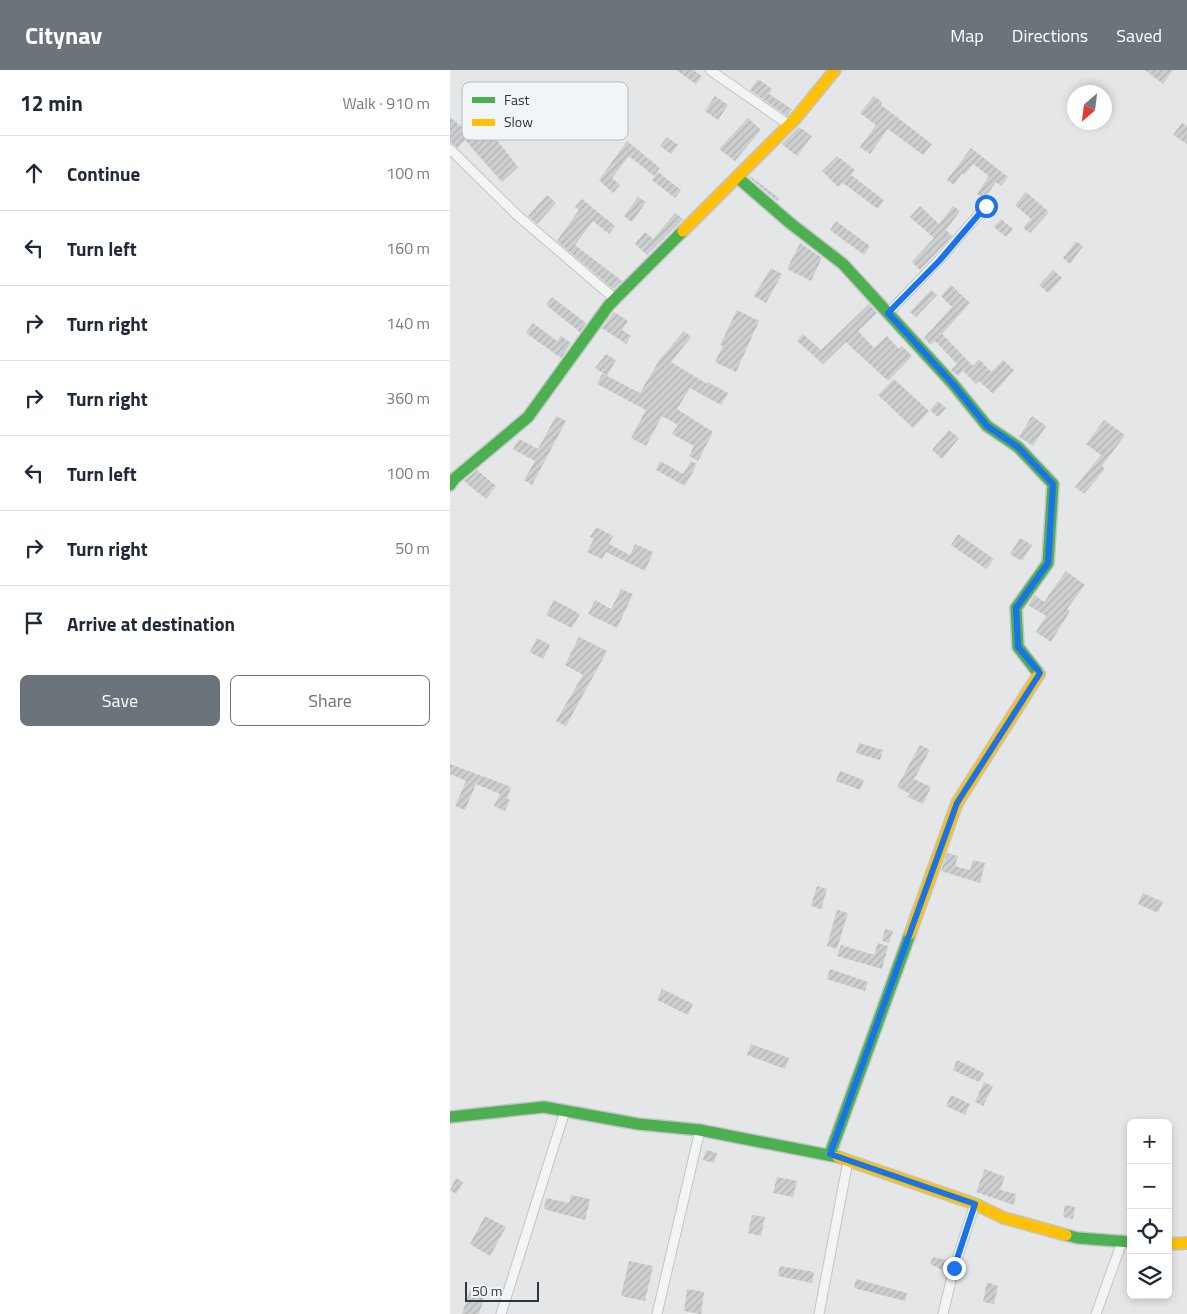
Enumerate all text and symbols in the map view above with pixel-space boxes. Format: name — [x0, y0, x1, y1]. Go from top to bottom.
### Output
text: Citynav — [25, 17, 102, 53]
text: Map — [950, 22, 984, 49]
text: Directions — [1012, 22, 1088, 49]
text: Saved — [1116, 22, 1162, 49]
legend — [462, 82, 628, 140]
north arrow — [1067, 85, 1112, 130]
text: 12 min — [20, 87, 83, 119]
text: Fast — [504, 89, 529, 110]
text: Walk · 910 m — [342, 91, 430, 115]
text: Slow — [504, 111, 533, 132]
icon: ahead — [20, 159, 48, 187]
text: Continue — [67, 159, 140, 188]
text: 100 m — [386, 161, 430, 185]
route start — [975, 195, 998, 218]
icon: left — [20, 234, 48, 262]
text: Turn left — [67, 234, 137, 263]
text: 160 m — [386, 236, 430, 260]
icon: right — [20, 309, 48, 337]
text: Turn right — [67, 309, 148, 338]
text: 140 m — [386, 311, 430, 335]
icon: right — [20, 384, 48, 412]
text: Turn right — [67, 384, 148, 413]
text: 360 m — [386, 386, 430, 410]
icon: left — [20, 459, 48, 487]
text: Turn left — [67, 459, 137, 488]
text: 100 m — [386, 461, 430, 485]
icon: right — [20, 534, 48, 562]
text: Turn right — [67, 534, 148, 563]
text: 50 m — [395, 536, 430, 560]
icon: arrive — [20, 609, 48, 637]
text: Arrive at destination — [67, 609, 235, 638]
button: Save — [20, 675, 220, 726]
button: Share — [230, 675, 430, 726]
map controls — [1127, 1119, 1172, 1299]
button: + — [1127, 1119, 1172, 1164]
button: − — [1127, 1164, 1172, 1209]
button: locate — [1127, 1209, 1172, 1254]
button: layers — [1127, 1254, 1172, 1299]
route end — [943, 1257, 966, 1280]
scale bar — [465, 1279, 539, 1302]
text: 50 m — [472, 1280, 502, 1301]

